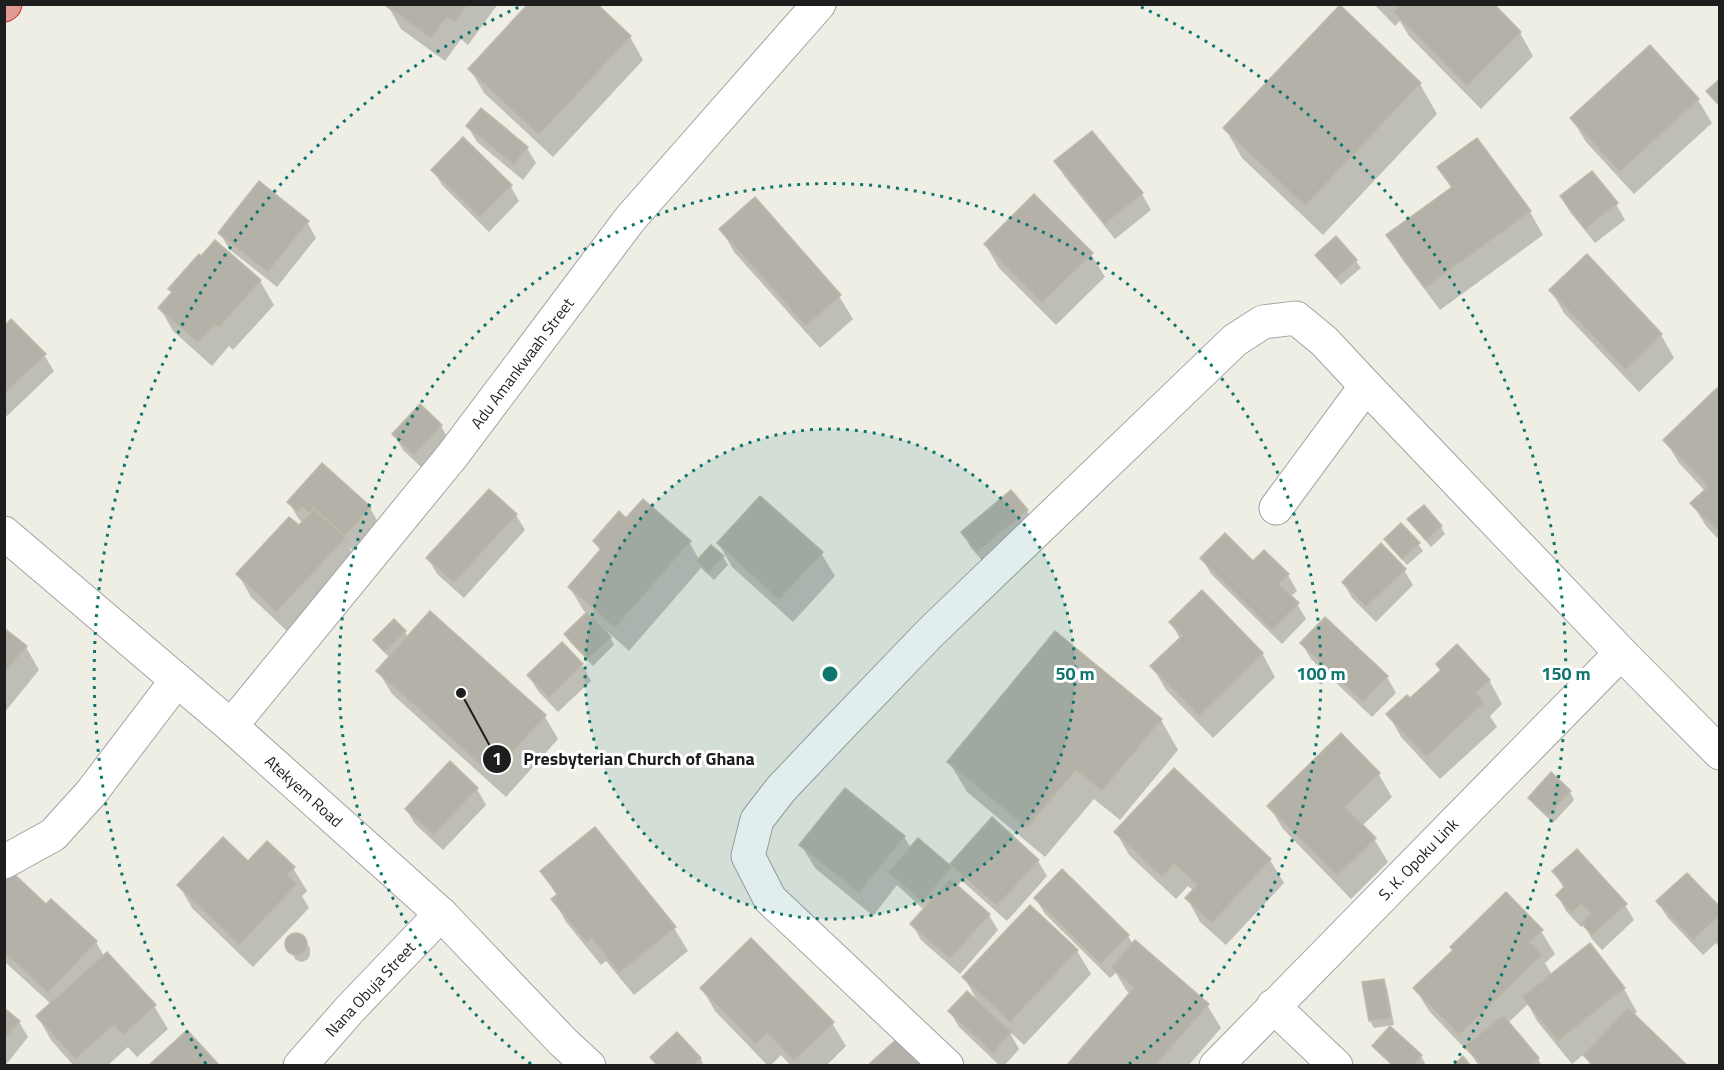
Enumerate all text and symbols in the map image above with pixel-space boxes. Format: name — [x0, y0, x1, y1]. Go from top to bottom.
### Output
street label: Adu Amankwaah Street — [465, 292, 580, 434]
text: 50 m — [1055, 660, 1095, 687]
text: 100 m — [1296, 660, 1346, 687]
text: 150 m — [1541, 660, 1591, 687]
centre of rings — [820, 664, 840, 684]
callout: Presbyterian Church of Ghana — [482, 741, 767, 777]
text: 1 — [492, 745, 502, 772]
text: Presbyterian Church of Ghana — [523, 745, 755, 772]
street label: Atekyem Road — [260, 749, 348, 833]
street label: S. K. Opoku Link — [1372, 812, 1464, 906]
street label: Nana Obuja Street — [319, 936, 421, 1042]

